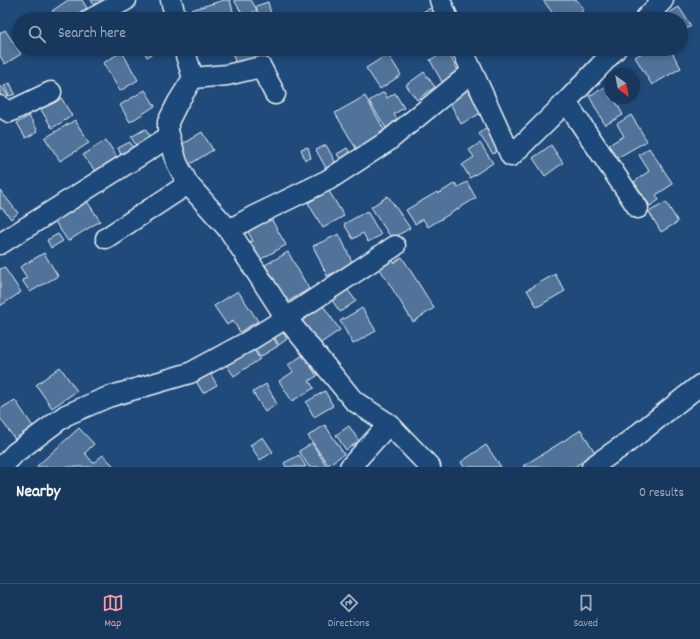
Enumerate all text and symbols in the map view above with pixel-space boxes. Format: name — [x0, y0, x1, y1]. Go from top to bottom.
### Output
search box — [12, 12, 688, 56]
icon: search — [26, 23, 48, 45]
text: Search here — [58, 23, 126, 45]
north arrow — [604, 68, 640, 104]
text: Nearby — [16, 481, 60, 505]
text: 0 results — [639, 484, 684, 503]
tab: Map — [102, 592, 124, 632]
tab: Directions — [328, 592, 370, 632]
tab: Saved — [573, 592, 598, 632]

